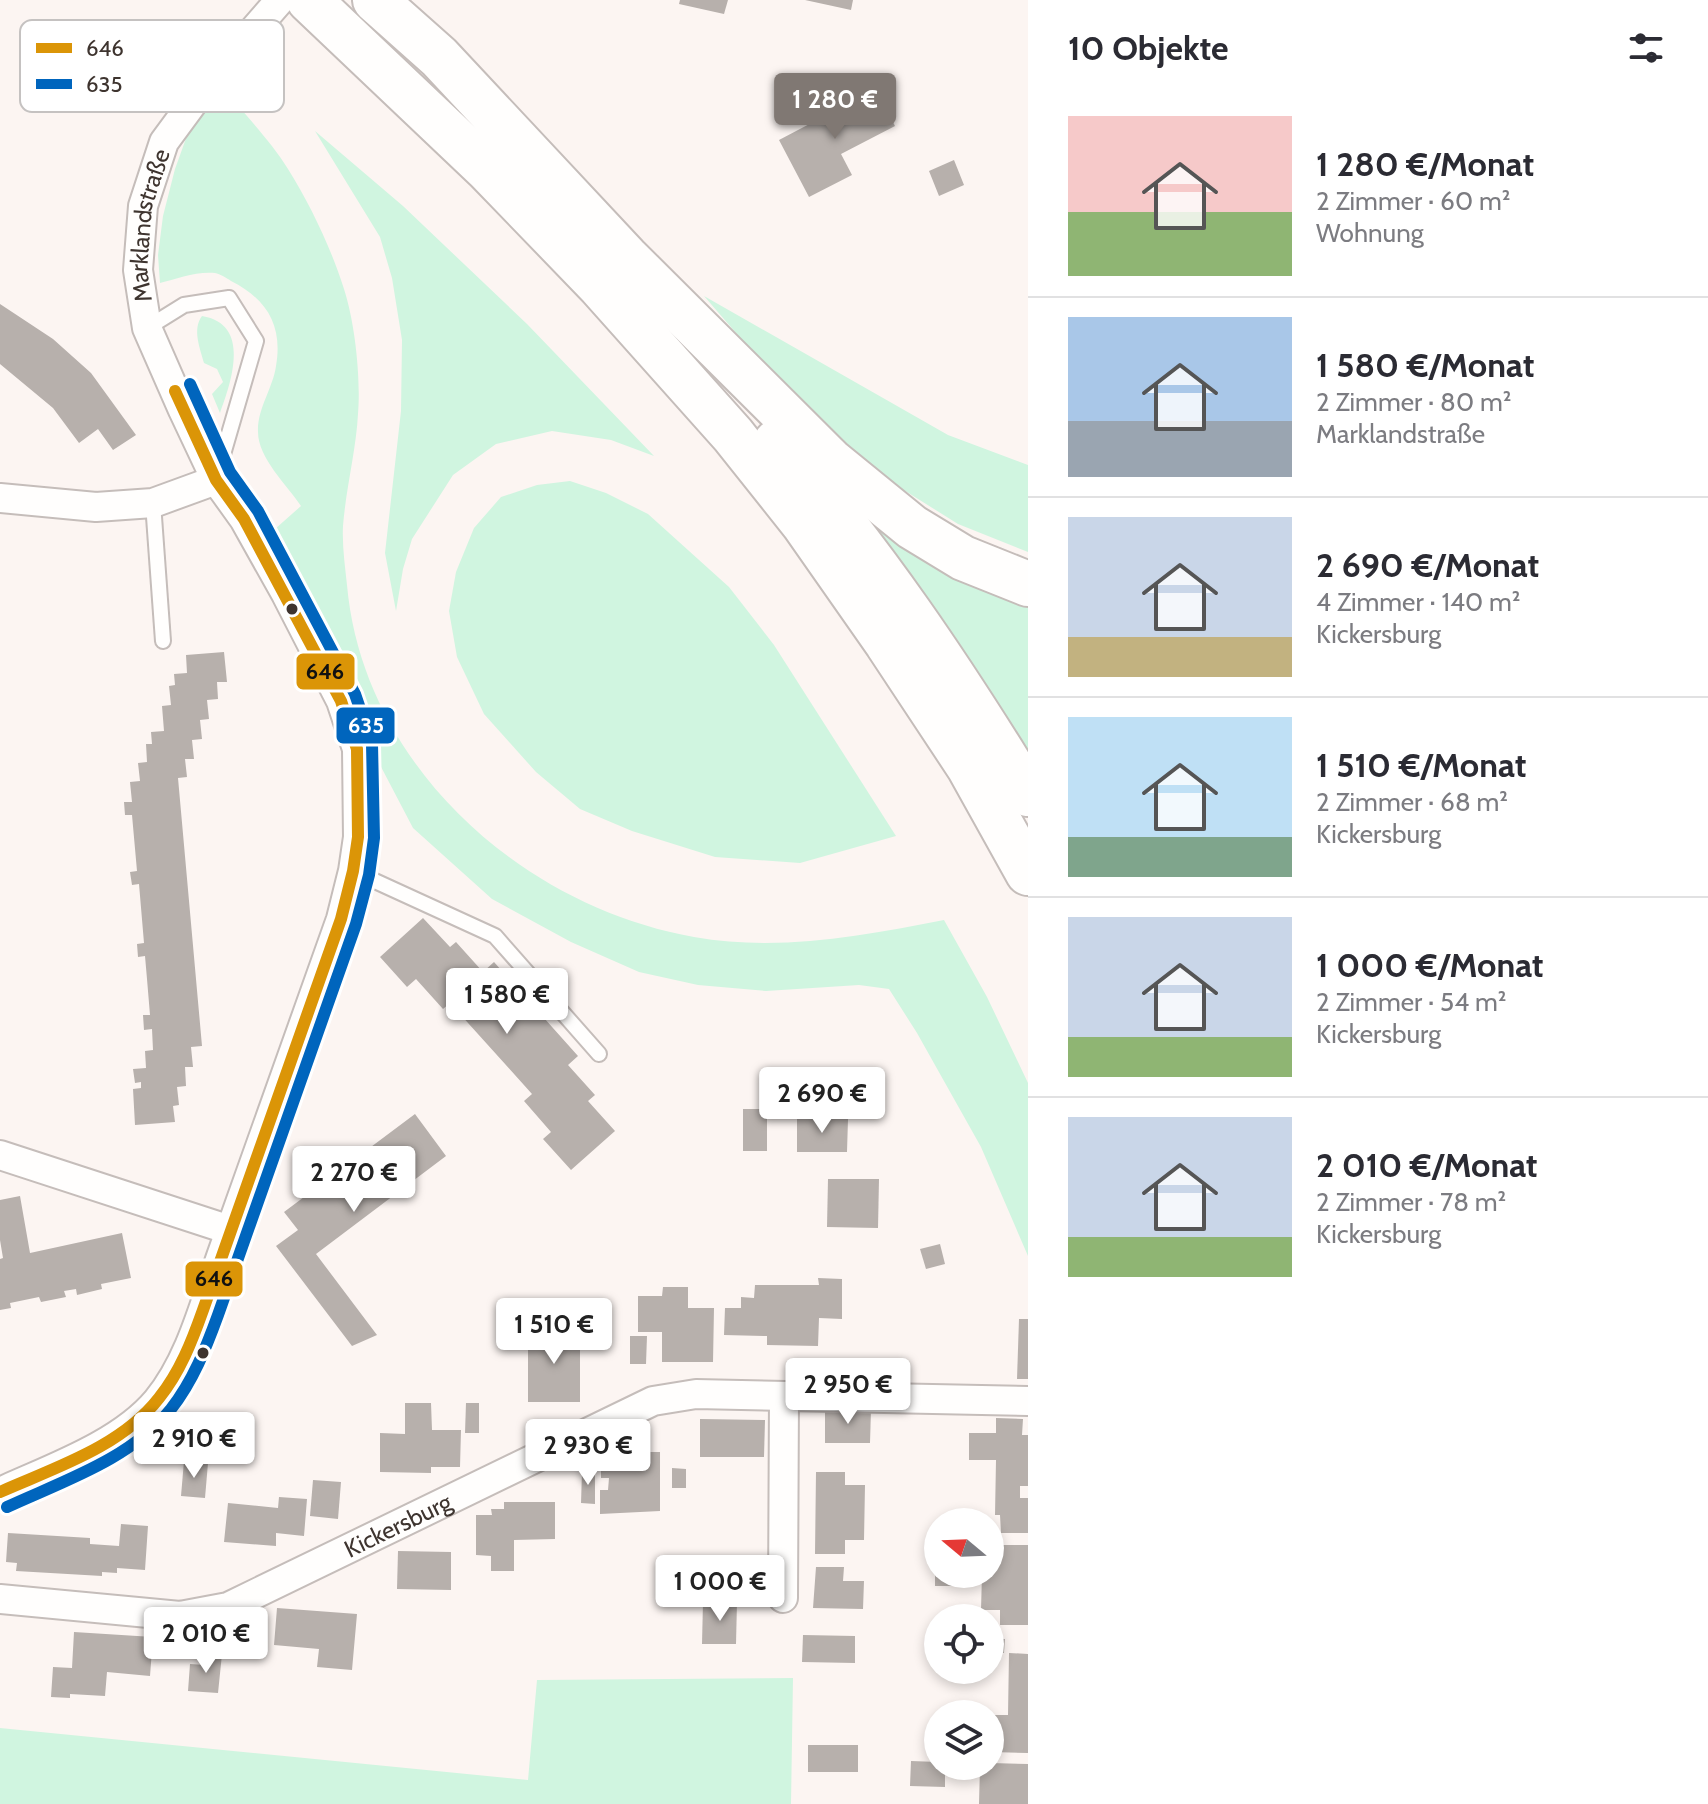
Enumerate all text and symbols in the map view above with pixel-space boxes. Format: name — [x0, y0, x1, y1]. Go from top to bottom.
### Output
legend — [20, 20, 284, 112]
icon: filters — [1624, 26, 1668, 70]
text: 10 Objekte — [1068, 27, 1229, 69]
text: 646 — [86, 35, 124, 62]
text: 635 — [86, 71, 122, 98]
pin: 1 280 € — [761, 73, 909, 141]
text: 1 280 € — [792, 83, 878, 115]
text: 1 280 €/Monat — [1316, 143, 1534, 185]
street label: Marklandstraße — [123, 145, 175, 304]
icon: home — [1132, 148, 1228, 244]
text: 2 Zimmer · 60 m² — [1316, 185, 1510, 217]
text: Wohnung — [1316, 217, 1424, 249]
text: 1 580 €/Monat — [1316, 344, 1534, 386]
icon: home — [1132, 349, 1228, 445]
text: 2 Zimmer · 80 m² — [1316, 386, 1511, 418]
text: Marklandstraße — [1316, 418, 1485, 450]
text: 2 690 €/Monat — [1316, 544, 1539, 586]
icon: home — [1132, 549, 1228, 645]
text: 4 Zimmer · 140 m² — [1316, 586, 1520, 618]
unlabelled marker — [284, 601, 300, 617]
text: Kickersburg — [1316, 618, 1441, 650]
line badge: 646 — [295, 652, 356, 691]
text: 646 — [306, 658, 344, 685]
line badge: 635 — [335, 706, 396, 745]
text: 635 — [348, 712, 384, 739]
text: 1 510 €/Monat — [1316, 744, 1526, 786]
icon: home — [1132, 749, 1228, 845]
text: 2 Zimmer · 68 m² — [1316, 786, 1508, 818]
text: Kickersburg — [1316, 818, 1441, 850]
text: 1 000 €/Monat — [1316, 944, 1544, 986]
icon: home — [1132, 949, 1228, 1045]
pin: 1 580 € — [433, 968, 581, 1036]
text: 1 580 € — [464, 978, 550, 1010]
text: 2 Zimmer · 54 m² — [1316, 986, 1507, 1018]
text: Kickersburg — [1316, 1018, 1441, 1050]
pin: 2 690 € — [748, 1067, 896, 1135]
text: 2 690 € — [777, 1077, 867, 1109]
text: 2 010 €/Monat — [1316, 1144, 1538, 1186]
pin: 2 270 € — [280, 1146, 428, 1214]
icon: home — [1132, 1149, 1228, 1245]
text: 2 270 € — [310, 1156, 398, 1188]
text: 2 Zimmer · 78 m² — [1316, 1186, 1506, 1218]
text: Kickersburg — [1316, 1218, 1441, 1250]
line badge: 646 — [184, 1260, 244, 1298]
text: 646 — [195, 1265, 233, 1292]
pin: 1 510 € — [480, 1298, 628, 1366]
text: 1 510 € — [514, 1308, 594, 1340]
unlabelled marker — [195, 1345, 211, 1361]
pin: 2 950 € — [774, 1358, 922, 1426]
text: 2 950 € — [803, 1368, 893, 1400]
pin: 2 910 € — [120, 1412, 268, 1480]
pin: 2 930 € — [514, 1419, 662, 1487]
text: 2 910 € — [152, 1422, 236, 1454]
text: 2 930 € — [543, 1429, 633, 1461]
street label: Kickersburg — [339, 1486, 457, 1563]
north arrow — [924, 1508, 1004, 1588]
map controls — [924, 1508, 1004, 1780]
pin: 1 000 € — [646, 1555, 794, 1623]
text: 1 000 € — [673, 1565, 767, 1597]
button: locate — [924, 1604, 1004, 1684]
pin: 2 010 € — [132, 1607, 280, 1675]
text: 2 010 € — [162, 1617, 250, 1649]
button: layers — [924, 1700, 1004, 1780]

